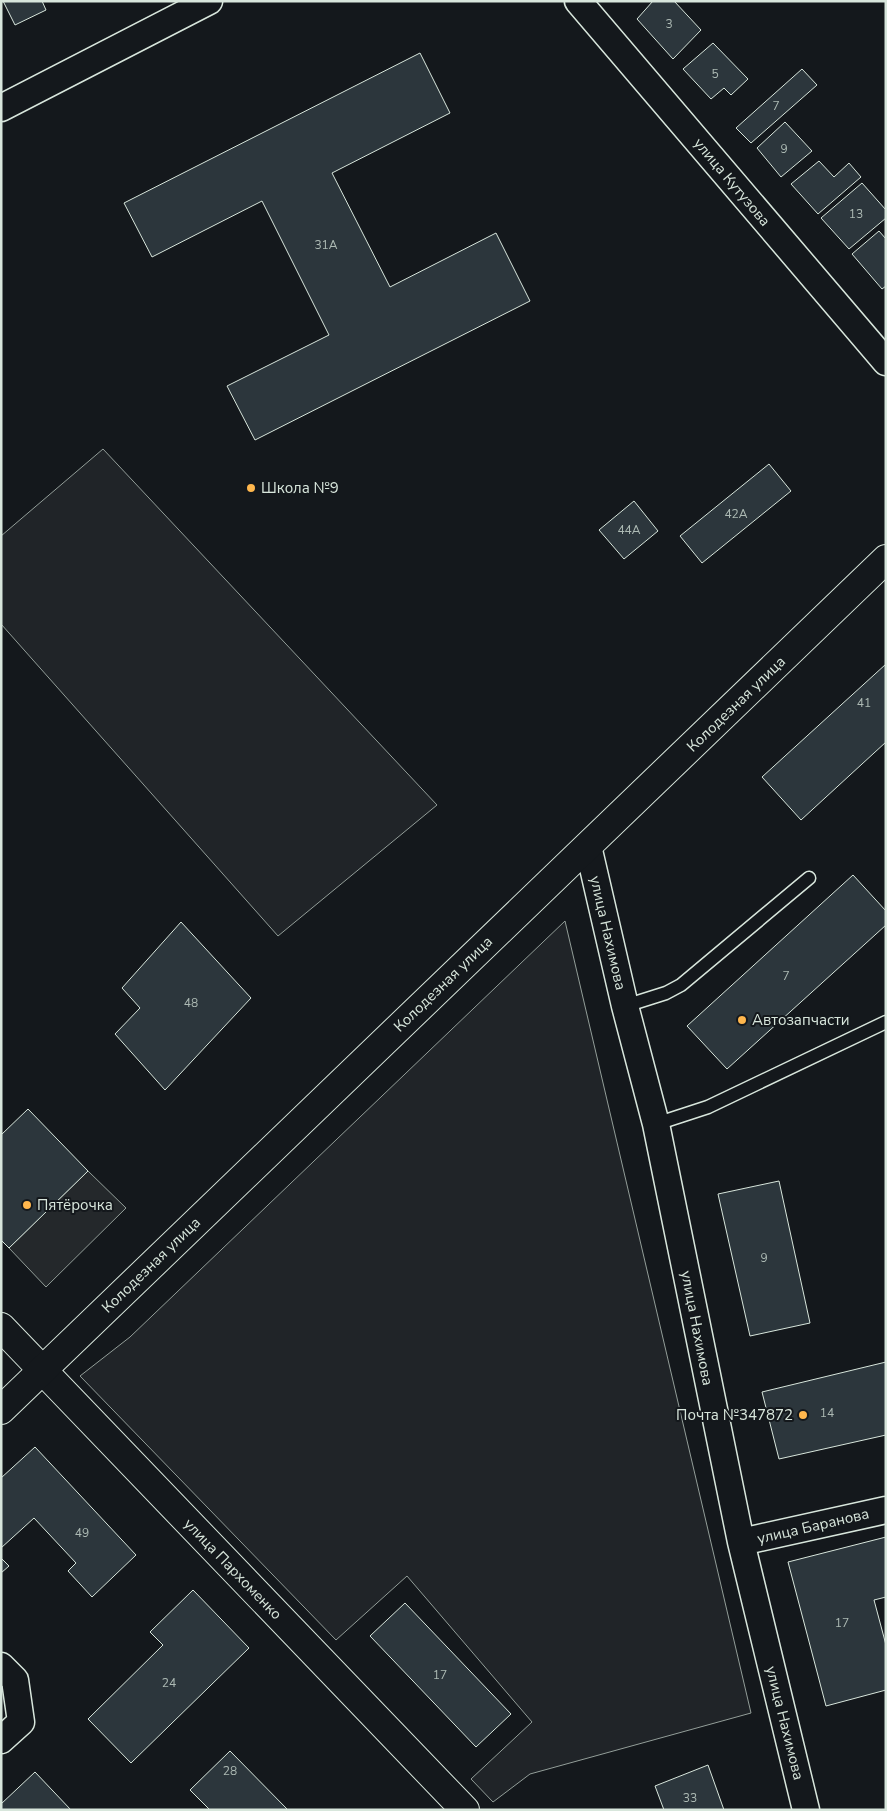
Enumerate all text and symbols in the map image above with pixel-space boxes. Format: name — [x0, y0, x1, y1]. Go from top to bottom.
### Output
house number: 3 — [665, 16, 673, 32]
house number: 5 — [711, 66, 719, 82]
house number: 7 — [772, 98, 780, 114]
street label: улица Кутузова — [689, 134, 775, 230]
house number: 9 — [780, 141, 788, 157]
house number: 13 — [849, 206, 863, 222]
house number: 31А — [314, 237, 338, 253]
place label: Школа №9 — [261, 478, 339, 498]
marker: Школа №9 — [245, 482, 257, 494]
house number: 42А — [724, 506, 748, 522]
house number: 44А — [617, 522, 641, 538]
street label: Колодезная улица — [682, 652, 790, 756]
house number: 41 — [857, 695, 871, 711]
street label: улица Нахимова — [585, 874, 631, 992]
street label: Колодезная улица — [389, 932, 497, 1036]
house number: 7 — [782, 968, 790, 984]
house number: 48 — [184, 995, 198, 1011]
place label: Автозапчасти — [752, 1010, 850, 1030]
marker: Автозапчасти — [736, 1014, 748, 1026]
place label: Пятёрочка — [37, 1195, 113, 1215]
marker: Пятёрочка — [21, 1199, 33, 1211]
street label: Колодезная улица — [97, 1213, 205, 1317]
house number: 9 — [760, 1250, 768, 1266]
street label: улица Нахимова — [676, 1269, 718, 1387]
place label: Почта №347872 — [676, 1405, 793, 1425]
house number: 14 — [820, 1405, 834, 1421]
marker: Почта №347872 — [797, 1409, 809, 1421]
street label: улица Баранова — [755, 1503, 871, 1549]
street label: улица Пархоменко — [179, 1514, 287, 1624]
house number: 49 — [75, 1525, 89, 1541]
house number: 17 — [835, 1615, 849, 1631]
street label: улица Нахимова — [761, 1664, 809, 1782]
house number: 17 — [433, 1667, 447, 1683]
house number: 24 — [162, 1675, 176, 1691]
house number: 28 — [223, 1763, 237, 1779]
house number: 33 — [683, 1790, 697, 1806]

